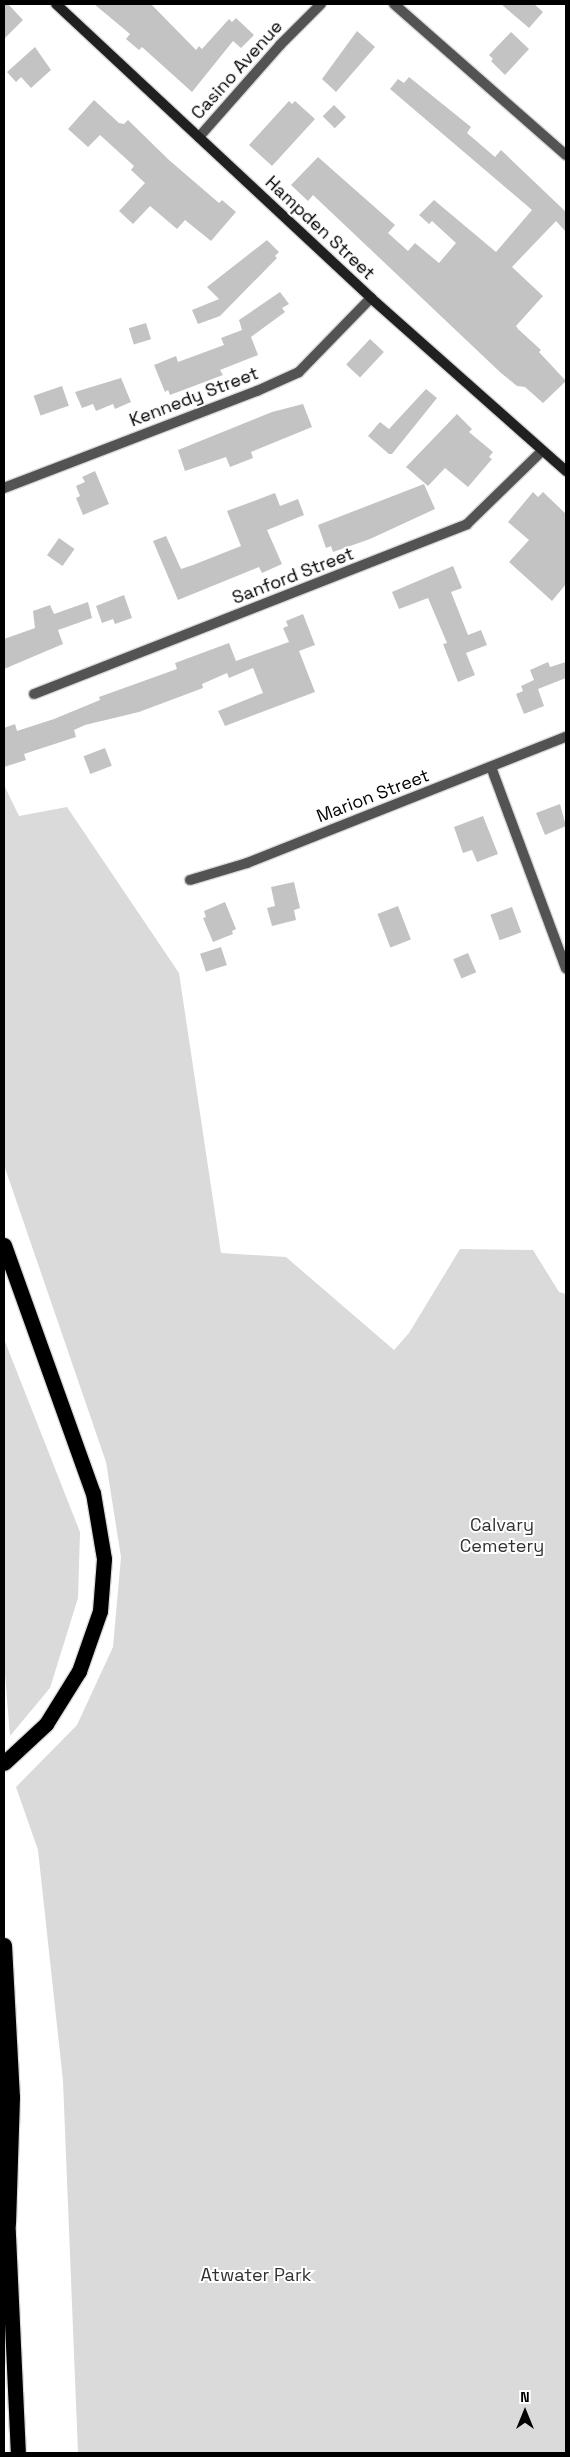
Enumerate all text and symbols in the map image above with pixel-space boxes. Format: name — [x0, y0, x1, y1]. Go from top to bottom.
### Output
street label: Casino Avenue — [187, 16, 287, 124]
street label: Hampden Street — [261, 172, 379, 284]
street label: Kennedy Street — [127, 363, 261, 431]
street label: Sanford Street — [229, 543, 357, 609]
street label: Marion Street — [314, 765, 432, 827]
park label: Calvary Cemetery — [460, 1515, 544, 1558]
park label: Atwater Park — [201, 2264, 311, 2286]
north arrow — [500, 2387, 550, 2437]
text: N — [520, 2388, 530, 2406]

